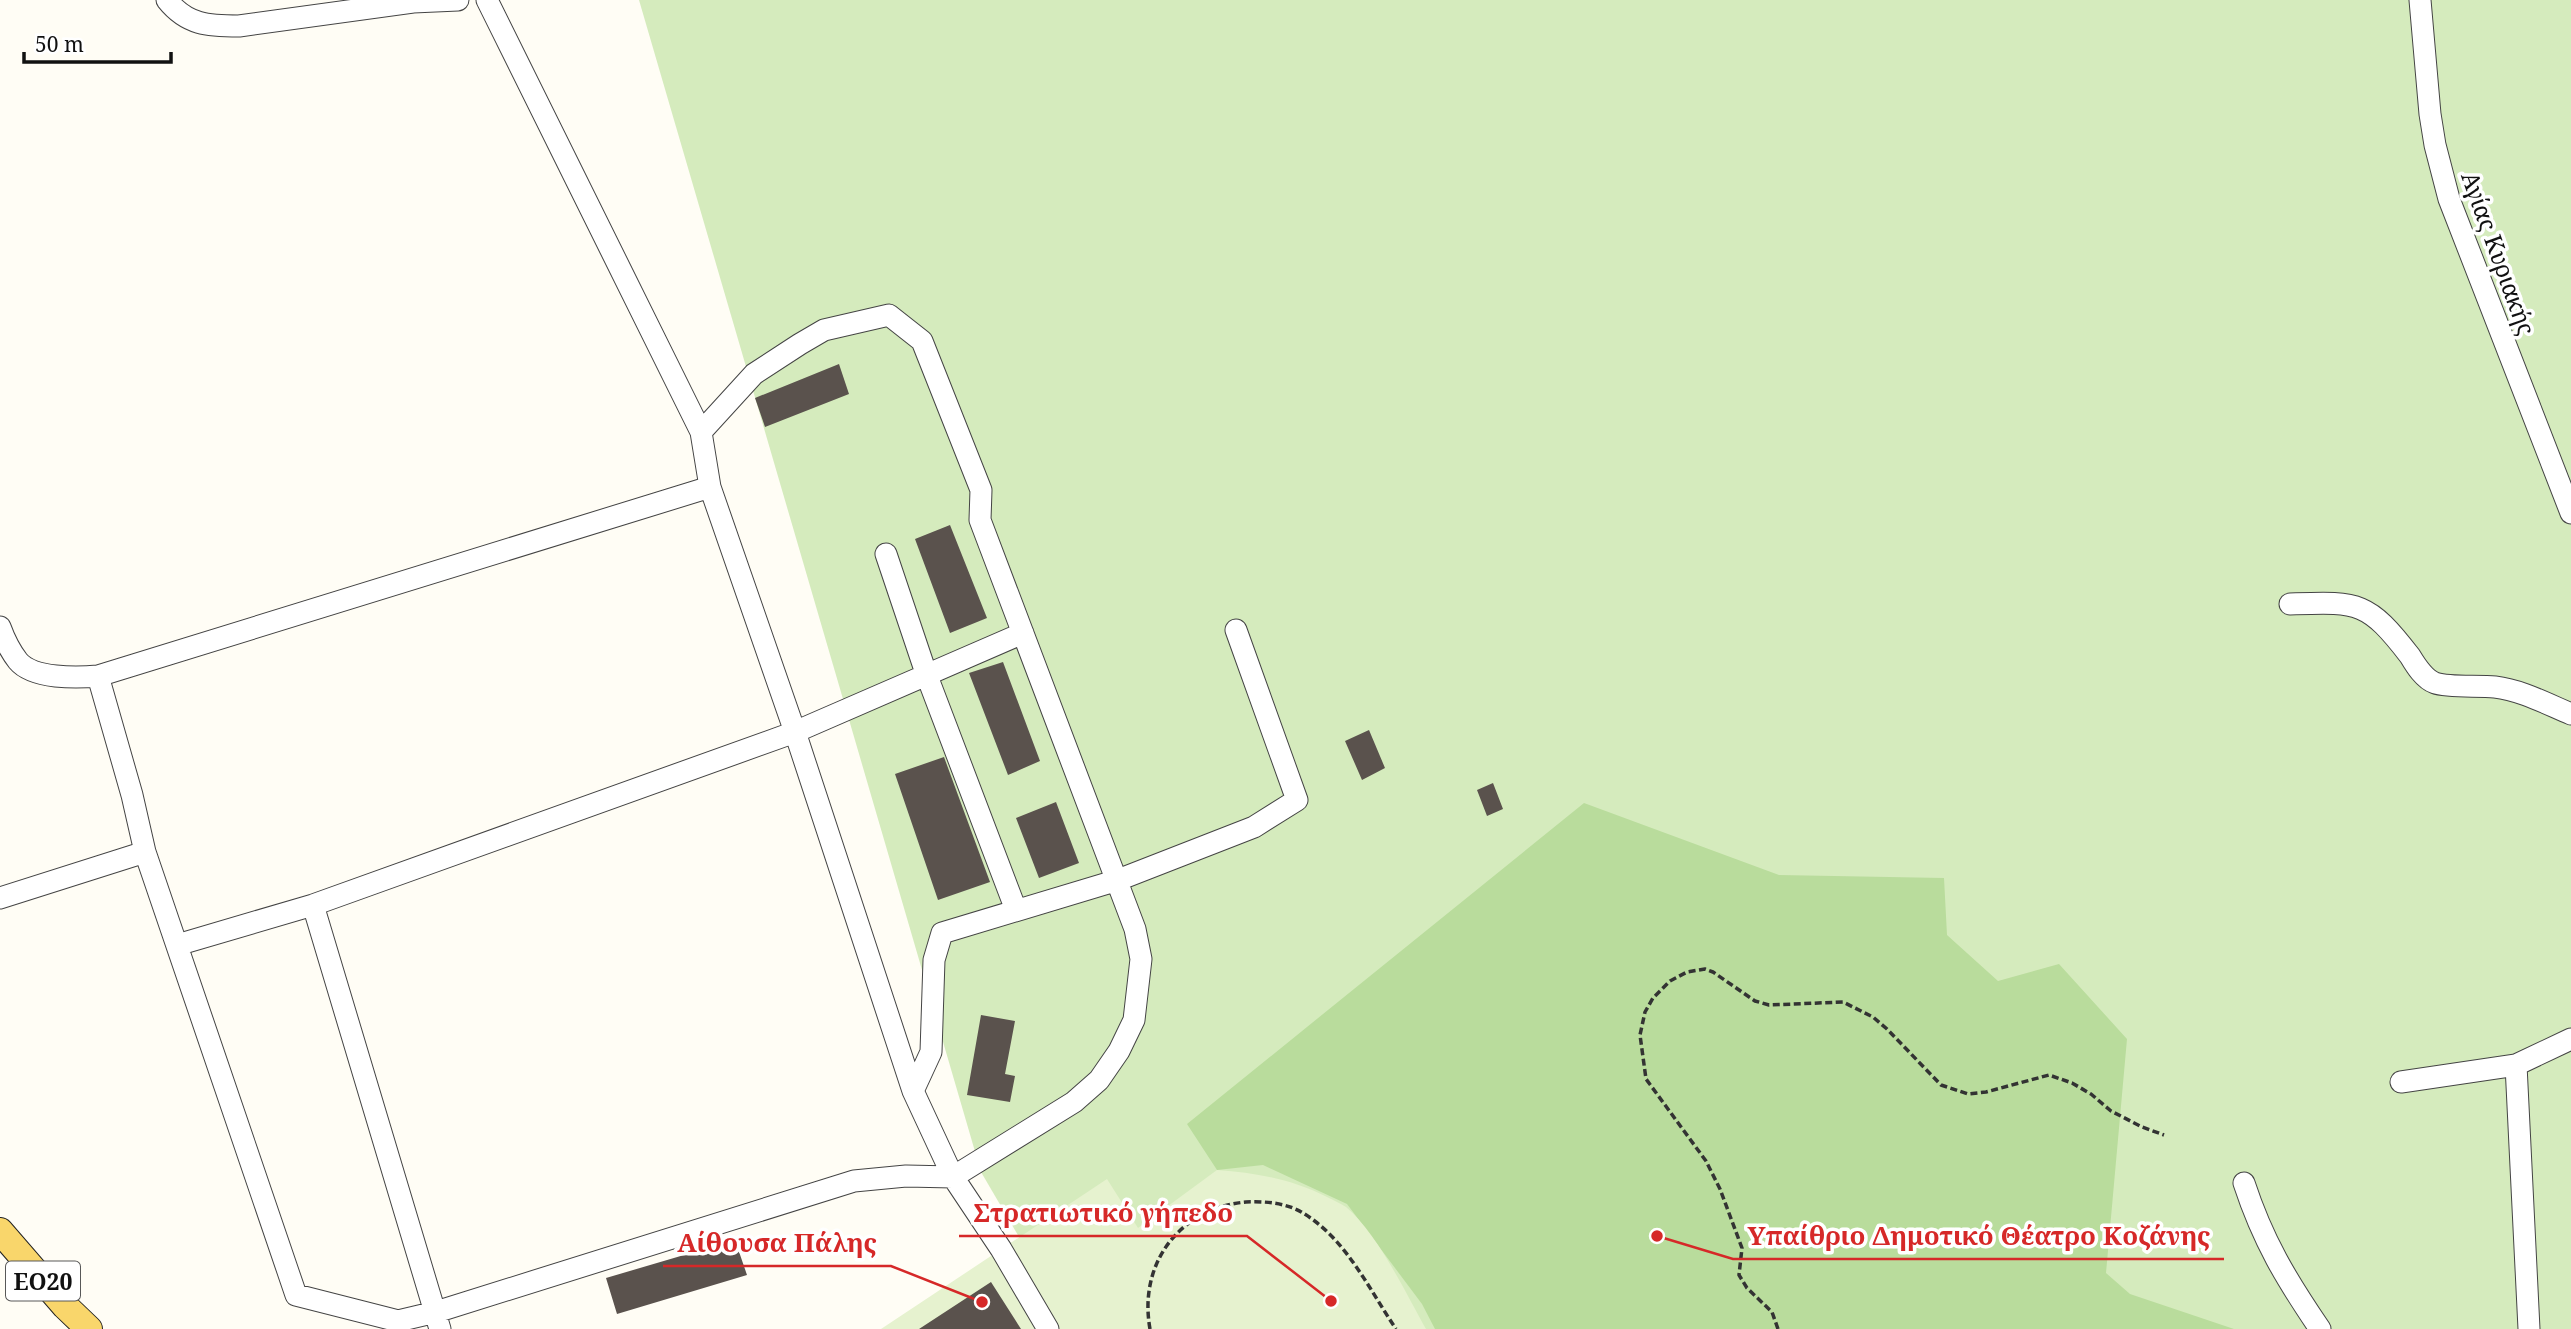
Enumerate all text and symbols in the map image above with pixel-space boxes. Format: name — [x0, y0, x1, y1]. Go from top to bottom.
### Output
scale bar — [24, 21, 172, 65]
text: 50 m — [35, 30, 84, 58]
street label: Αγίας Κυριακής — [2454, 167, 2544, 339]
callout: Στρατιωτικό γήπεδο — [959, 1189, 1247, 1236]
text: Στρατιωτικό γήπεδο — [973, 1194, 1233, 1230]
callout: Υπαίθριο Δημοτικό Θέατρο Κοζάνης — [1733, 1212, 2224, 1259]
text: Υπαίθριο Δημοτικό Θέατρο Κοζάνης — [1748, 1217, 2210, 1253]
callout: Αίθουσα Πάλης — [663, 1219, 891, 1266]
text: Αίθουσα Πάλης — [677, 1224, 877, 1260]
road number: ΕΟ20 — [6, 1262, 80, 1300]

